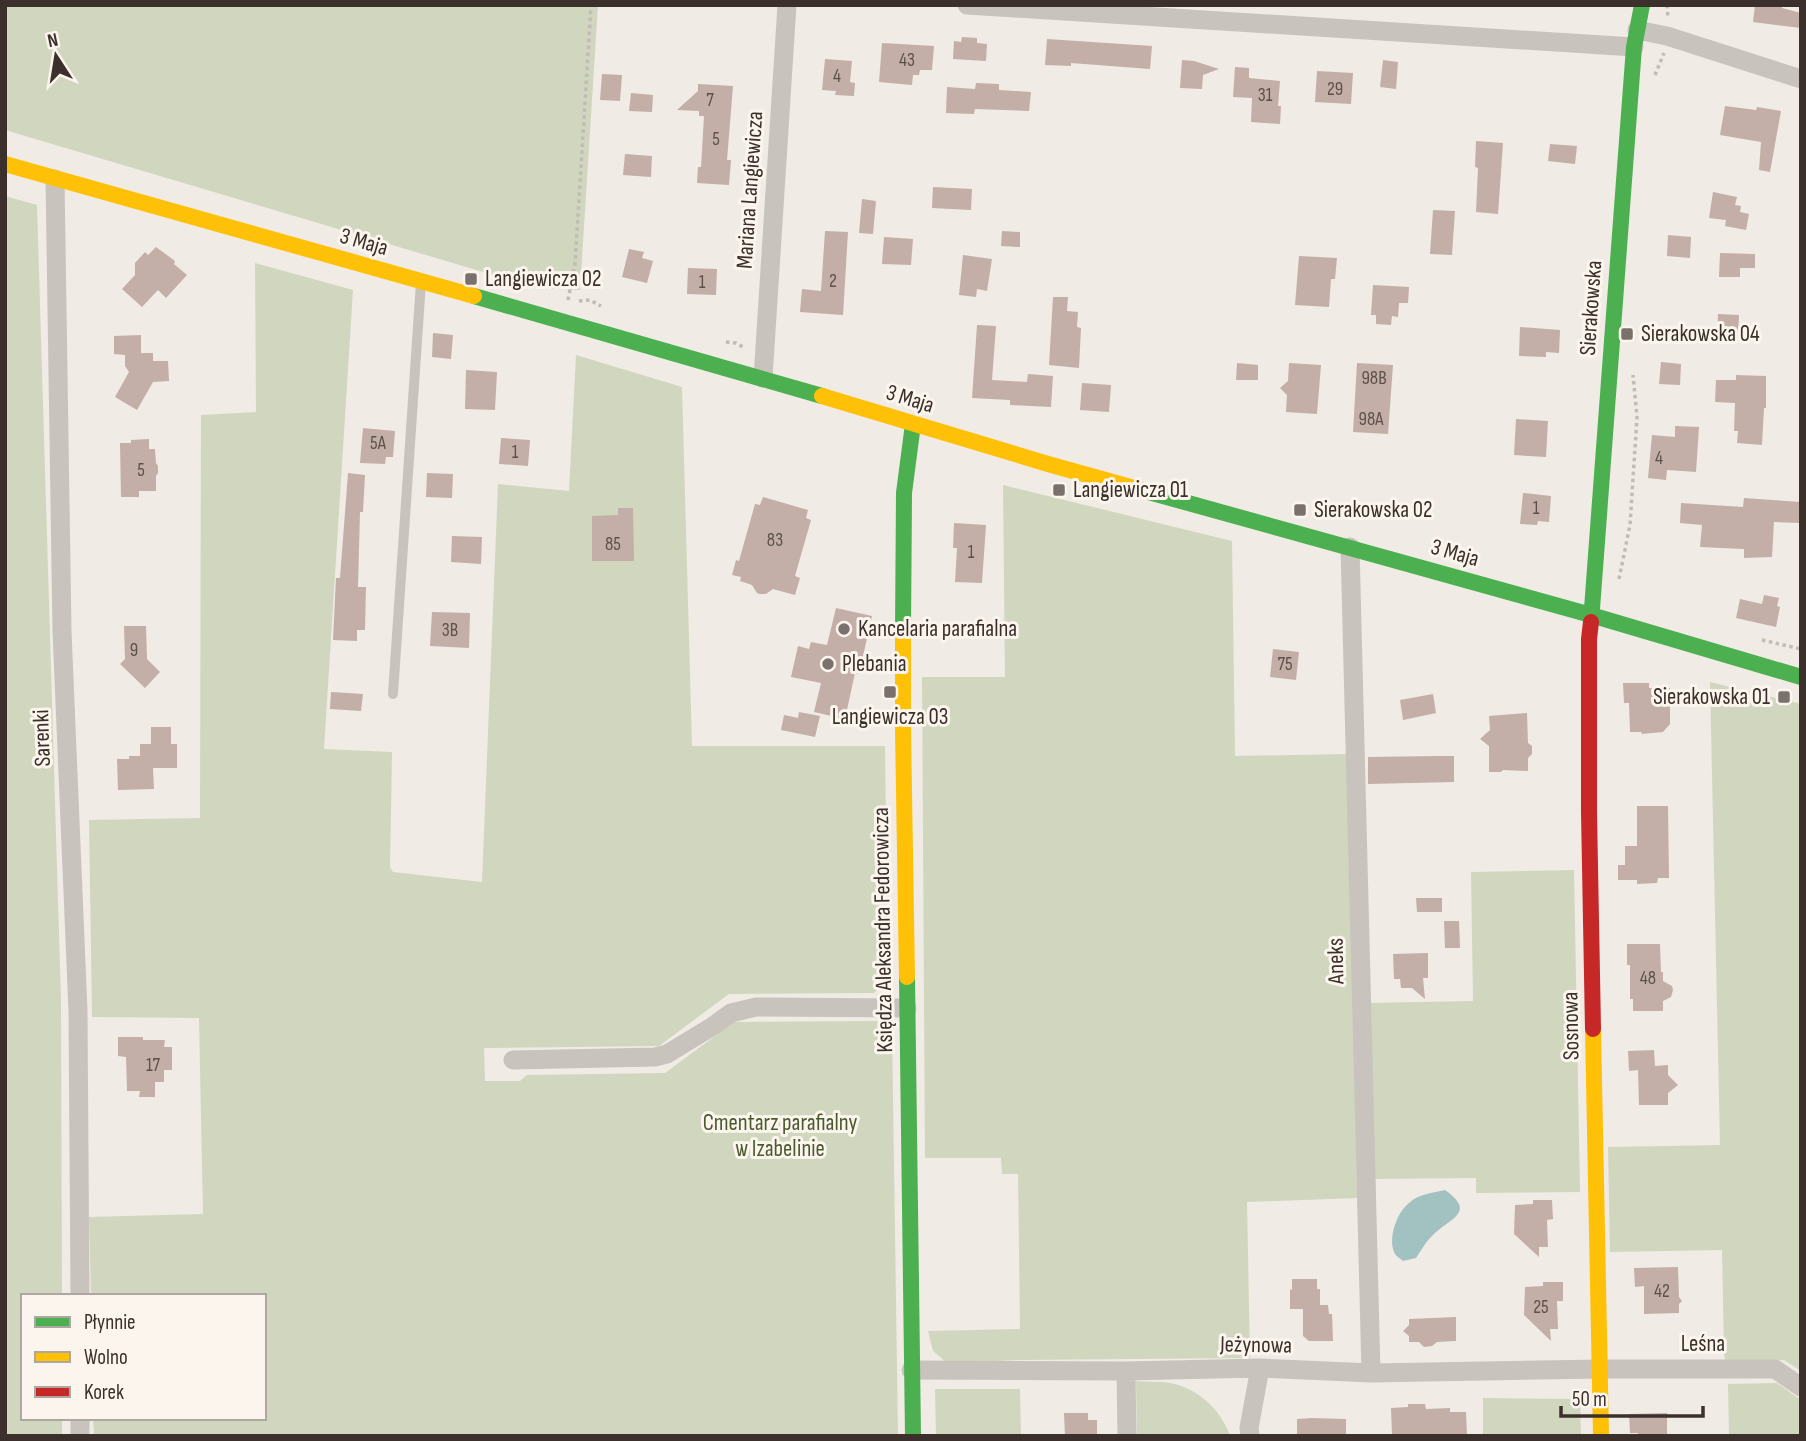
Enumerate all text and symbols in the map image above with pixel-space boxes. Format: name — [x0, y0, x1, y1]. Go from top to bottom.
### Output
north arrow — [21, 21, 91, 91]
text: N — [45, 29, 60, 53]
house number: 43 — [899, 49, 915, 72]
house number: 4 — [833, 65, 841, 88]
house number: 29 — [1327, 78, 1343, 101]
house number: 31 — [1258, 84, 1273, 107]
house number: 7 — [706, 89, 714, 112]
street label: Mariana Langiewicza — [731, 110, 769, 270]
house number: 5 — [712, 128, 720, 151]
street label: 3 Maja — [337, 222, 391, 262]
street label: Sierakowska — [1574, 260, 1608, 356]
place label: Langiewicza 02 — [485, 265, 602, 293]
house number: 2 — [829, 270, 837, 293]
marker: Langiewicza 02 — [463, 271, 479, 287]
house number: 1 — [699, 271, 706, 294]
place label: Sierakowska 04 — [1641, 320, 1760, 348]
marker: Sierakowska 04 — [1619, 326, 1635, 342]
house number: 98B — [1361, 367, 1387, 390]
street label: 3 Maja — [883, 378, 937, 420]
house number: 98A — [1359, 408, 1384, 431]
house number: 5A — [370, 432, 387, 455]
house number: 1 — [512, 441, 519, 464]
house number: 4 — [1655, 447, 1663, 470]
house number: 5 — [137, 459, 145, 482]
place label: Langiewicza 01 — [1073, 476, 1188, 504]
marker: Langiewicza 01 — [1051, 482, 1067, 498]
place label: Sierakowska 02 — [1314, 496, 1433, 524]
house number: 1 — [1533, 497, 1540, 520]
marker: Sierakowska 02 — [1292, 502, 1308, 518]
house number: 83 — [767, 529, 783, 552]
house number: 85 — [605, 533, 621, 556]
street label: 3 Maja — [1428, 533, 1482, 573]
house number: 1 — [968, 541, 975, 564]
place label: Kancelaria parafialna — [858, 615, 1017, 643]
house number: 3B — [442, 619, 458, 642]
marker: Kancelaria parafialna — [836, 621, 852, 637]
house number: 9 — [130, 639, 138, 662]
place label: Plebania — [842, 650, 907, 678]
house number: 75 — [1277, 653, 1293, 676]
marker: Plebania — [820, 656, 836, 672]
place label: Sierakowska 01 — [1653, 683, 1770, 711]
marker: Langiewicza 03 — [882, 684, 898, 700]
marker: Sierakowska 01 — [1776, 689, 1792, 705]
place label: Langiewicza 03 — [832, 703, 948, 731]
street label: Sarenki — [27, 709, 57, 767]
street label: Księdza Aleksandra Fedorowicza — [867, 807, 899, 1053]
street label: Aneks — [1322, 938, 1350, 985]
house number: 48 — [1640, 967, 1656, 990]
street label: Sosnowa — [1556, 992, 1586, 1060]
house number: 17 — [146, 1054, 161, 1077]
park label: Cmentarz parafialny w Izabelinie — [703, 1109, 857, 1163]
house number: 42 — [1654, 1280, 1670, 1303]
legend — [21, 1294, 266, 1420]
house number: 25 — [1533, 1296, 1549, 1319]
text: Płynnie — [84, 1310, 136, 1335]
street label: Jeżynowa — [1219, 1330, 1292, 1360]
street label: Leśna — [1681, 1330, 1725, 1358]
text: Wolno — [84, 1345, 128, 1370]
scale bar — [1561, 1374, 1703, 1418]
text: Korek — [84, 1380, 124, 1405]
text: 50 m — [1572, 1387, 1607, 1412]

